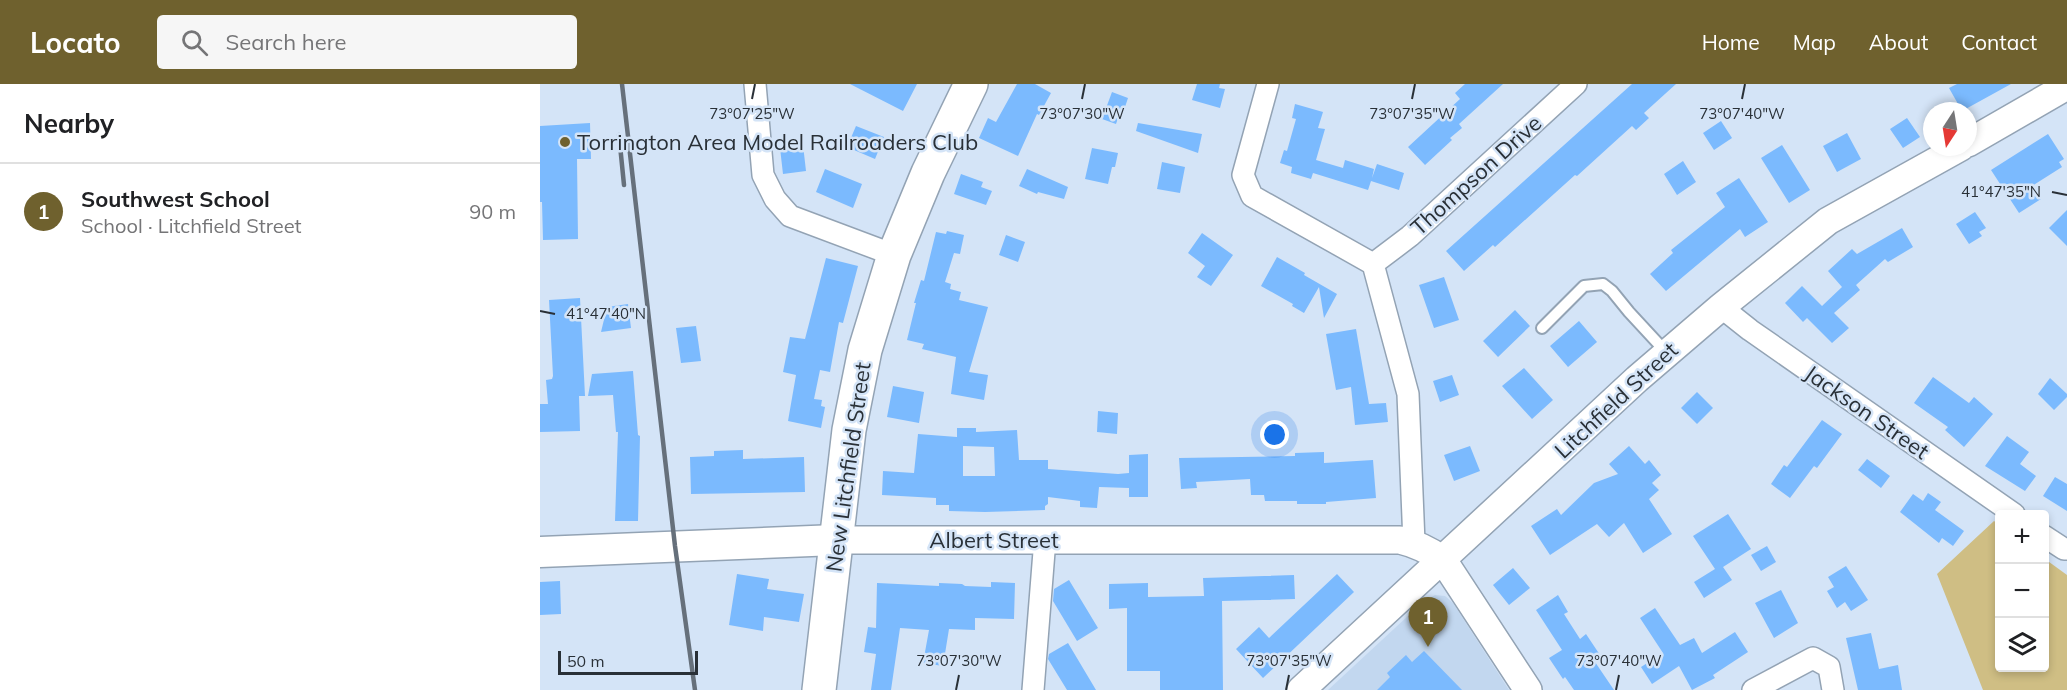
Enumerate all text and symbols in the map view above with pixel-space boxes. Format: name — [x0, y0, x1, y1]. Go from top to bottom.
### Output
search box — [157, 15, 577, 69]
text: Locato — [30, 25, 121, 60]
icon: search — [178, 26, 211, 59]
text: Search here — [226, 28, 346, 56]
text: Home — [1702, 29, 1760, 55]
text: Map — [1793, 29, 1836, 55]
text: About — [1869, 29, 1928, 55]
text: Contact — [1961, 29, 2037, 55]
north arrow — [1923, 102, 1977, 156]
text: 73°07'25"W — [709, 104, 795, 123]
text: 73°07'30"W — [1039, 104, 1125, 123]
text: 73°07'35"W — [1369, 104, 1455, 123]
text: 73°07'40"W — [1699, 104, 1785, 123]
text: Nearby — [24, 107, 114, 140]
street label: Thompson Drive — [1405, 109, 1547, 241]
place label: Torrington Area Model Railroaders Club — [577, 128, 978, 156]
marker: Torrington Area Model Railroaders Club — [558, 135, 572, 149]
text: 41°47'35"N — [1961, 182, 2041, 201]
text: Southwest School — [81, 185, 270, 213]
text: 1 — [38, 199, 50, 224]
text: 90 m — [469, 199, 516, 224]
text: School · Litchfield Street — [81, 213, 302, 238]
text: 41°47'40"N — [566, 304, 646, 323]
street label: Litchfield Street — [1549, 336, 1684, 464]
street label: Jackson Street — [1799, 359, 1935, 465]
street label: New Litchfield Street — [819, 360, 877, 574]
your location — [1260, 420, 1289, 449]
map controls — [1995, 510, 2049, 672]
button: + — [1995, 510, 2049, 564]
street label: Albert Street — [929, 526, 1059, 554]
button: − — [1995, 564, 2049, 618]
pin: 1 — [1408, 598, 1448, 647]
button: layers — [1995, 618, 2049, 672]
scale bar — [558, 648, 698, 676]
text: 50 m — [567, 651, 604, 671]
text: 73°07'30"W — [916, 651, 1002, 670]
text: 73°07'35"W — [1246, 651, 1332, 670]
text: 73°07'40"W — [1576, 651, 1662, 670]

